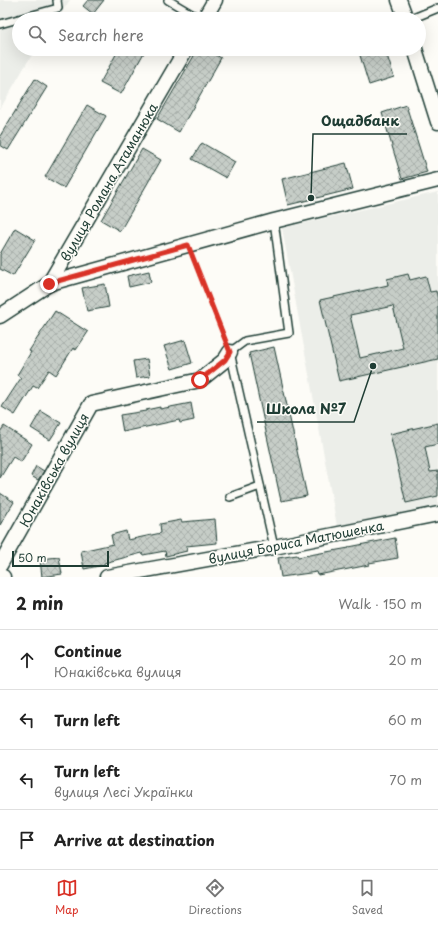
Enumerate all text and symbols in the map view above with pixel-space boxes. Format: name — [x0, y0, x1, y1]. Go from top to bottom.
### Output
search box — [12, 12, 426, 56]
icon: search — [26, 23, 48, 45]
text: Search here — [58, 23, 144, 46]
street label: вулиця Романа Атаманюка — [55, 98, 162, 264]
callout: Ощадбанк — [313, 108, 407, 134]
text: Ощадбанк — [321, 110, 399, 131]
route end — [40, 275, 58, 293]
route start — [191, 371, 209, 389]
callout: Школа №7 — [257, 396, 354, 422]
text: Школа №7 — [266, 398, 347, 419]
street label: Юнаківська вулиця — [14, 409, 93, 530]
street label: вулиця Бориса Матюшенка — [207, 515, 386, 568]
scale bar — [12, 549, 109, 568]
text: 50 m — [18, 549, 47, 566]
text: 2 min — [16, 590, 63, 616]
text: Walk · 150 m — [338, 594, 422, 613]
text: Continue — [54, 639, 122, 662]
icon: ahead — [16, 649, 38, 671]
text: 20 m — [388, 650, 422, 669]
text: Юнаківська вулиця — [54, 662, 182, 681]
text: Turn left — [54, 708, 120, 731]
icon: left — [16, 709, 38, 731]
text: 60 m — [388, 710, 422, 729]
text: Turn left — [54, 759, 120, 782]
icon: left — [16, 769, 38, 791]
text: 70 m — [389, 770, 422, 789]
text: вулиця Лесі Українки — [54, 782, 193, 801]
text: Arrive at destination — [54, 828, 215, 851]
icon: arrive — [16, 829, 38, 851]
tab: Map — [55, 877, 78, 918]
tab: Directions — [188, 877, 242, 918]
tab: Saved — [352, 877, 383, 918]

